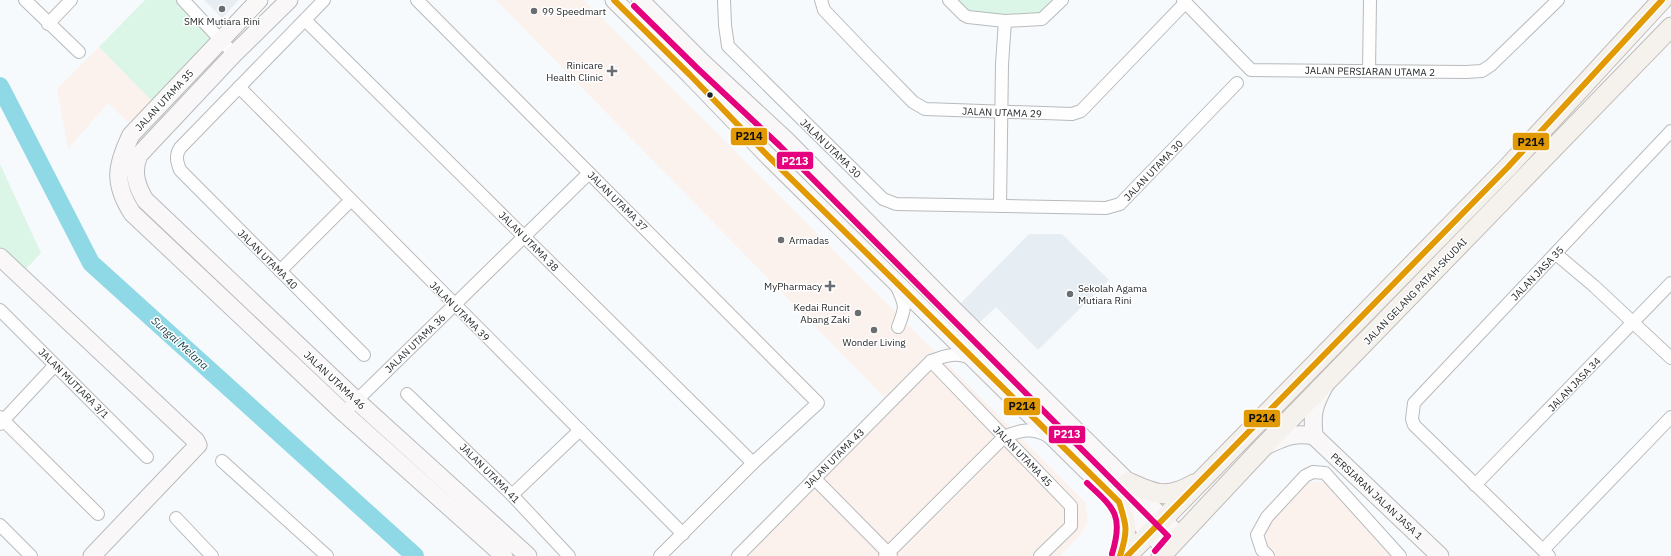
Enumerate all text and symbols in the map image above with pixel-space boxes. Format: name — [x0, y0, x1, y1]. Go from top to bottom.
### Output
marker: SMK Mutiara Rini — [217, 4, 227, 14]
place label: 99 Speedmart — [542, 5, 607, 18]
marker: 99 Speedmart — [529, 6, 539, 16]
place label: SMK Mutiara Rini — [184, 15, 260, 28]
place label: Rinicare Health Clinic — [546, 59, 604, 84]
street label: JALAN PERSIARAN UTAMA 2 — [1305, 64, 1435, 79]
marker: Rinicare Health Clinic — [606, 65, 618, 77]
street label: JALAN UTAMA 35 — [132, 67, 196, 134]
unlabelled marker — [705, 90, 715, 100]
street label: JALAN UTAMA 29 — [962, 105, 1042, 120]
street label: JALAN UTAMA 30 — [797, 116, 864, 181]
line badge: P214 — [730, 127, 768, 146]
text: P214 — [735, 129, 763, 143]
line badge: P214 — [1512, 132, 1550, 151]
text: P214 — [1517, 135, 1545, 149]
street label: JALAN UTAMA 30 — [1121, 137, 1186, 204]
line badge: P213 — [776, 151, 814, 170]
text: P213 — [781, 154, 809, 168]
street label: JALAN UTAMA 37 — [585, 169, 650, 234]
street label: JALAN UTAMA 38 — [496, 209, 561, 274]
street label: JALAN UTAMA 40 — [235, 227, 300, 292]
place label: Armadas — [789, 234, 829, 247]
marker: Armadas — [776, 235, 786, 245]
street label: JALAN GELANG PATAH-SKUDAI — [1361, 235, 1470, 347]
street label: JALAN JASA 35 — [1508, 243, 1567, 303]
street label: JALAN UTAMA 39 — [427, 279, 492, 344]
place label: MyPharmacy — [764, 280, 822, 293]
marker: MyPharmacy — [825, 281, 835, 291]
place label: Sekolah Agama Mutiara Rini — [1078, 282, 1148, 307]
marker: Sekolah Agama Mutiara Rini — [1065, 289, 1075, 299]
place label: Kedai Runcit Abang Zaki — [794, 301, 850, 326]
marker: Kedai Runcit Abang Zaki — [853, 308, 863, 318]
street label: JALAN UTAMA 36 — [382, 311, 449, 376]
water label: Sungai Melana — [148, 314, 212, 372]
marker: Wonder Living — [869, 325, 879, 335]
place label: Wonder Living — [842, 336, 906, 349]
street label: JALAN MUTIARA 3/1 — [36, 345, 112, 421]
street label: JALAN UTAMA 46 — [301, 348, 368, 412]
street label: JALAN JASA 34 — [1545, 354, 1604, 414]
line badge: P214 — [1003, 397, 1041, 416]
text: P214 — [1008, 399, 1036, 413]
line badge: P214 — [1243, 409, 1281, 428]
text: P214 — [1248, 411, 1276, 425]
street label: JALAN UTAMA 45 — [990, 423, 1055, 490]
line badge: P213 — [1048, 425, 1086, 444]
street label: JALAN UTAMA 43 — [802, 426, 867, 491]
text: P213 — [1053, 427, 1081, 441]
street label: JALAN UTAMA 41 — [457, 441, 522, 506]
street label: PERSIARAN JALAN JASA 1 — [1328, 450, 1425, 542]

